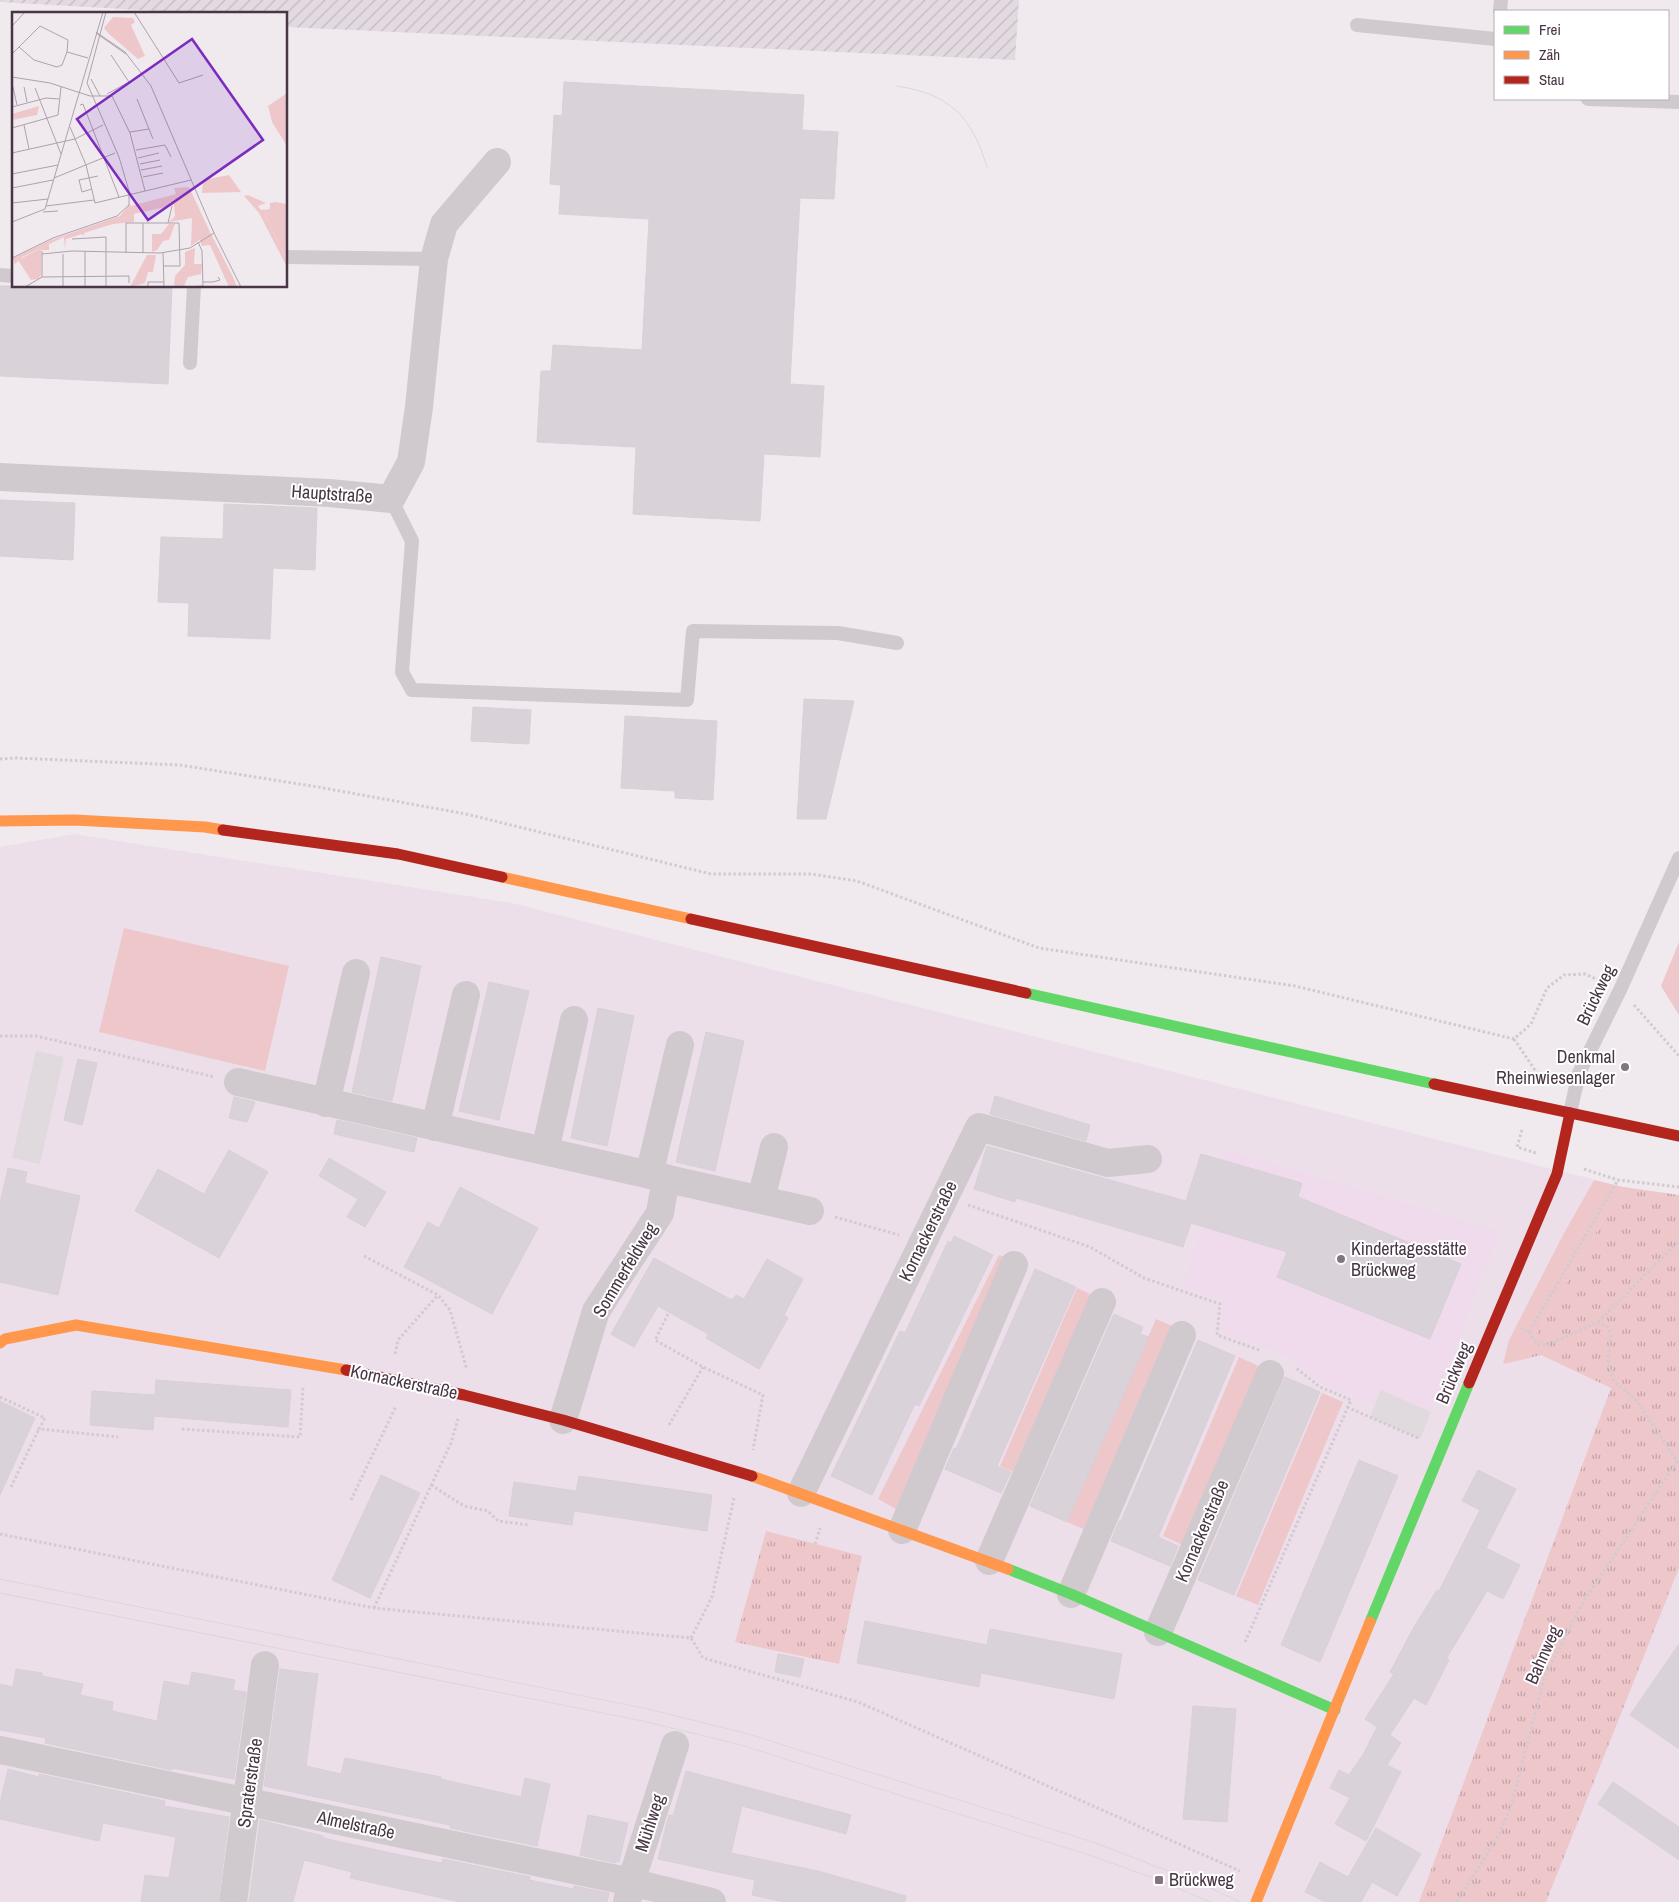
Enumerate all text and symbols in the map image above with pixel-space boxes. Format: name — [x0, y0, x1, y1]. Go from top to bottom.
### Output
legend — [1494, 10, 1669, 100]
inset map — [12, 12, 288, 288]
text: Frei — [1539, 19, 1561, 40]
text: Zäh — [1539, 44, 1560, 65]
text: Stau — [1539, 69, 1564, 90]
street label: Hauptstraße — [291, 478, 373, 509]
street label: Brückweg — [1570, 959, 1621, 1029]
place label: Denkmal Rheinwiesenlager — [1496, 1044, 1615, 1090]
marker: Denkmal Rheinwiesenlager — [1619, 1061, 1631, 1073]
street label: Kornackerstraße — [892, 1176, 963, 1285]
street label: Sommerfeldweg — [586, 1217, 663, 1322]
place label: Kindertagesstätte Brückweg — [1351, 1236, 1467, 1282]
marker: Kindertagesstätte Brückweg — [1335, 1253, 1347, 1265]
street label: Brückweg — [1429, 1337, 1478, 1408]
street label: Kornackerstraße — [348, 1358, 460, 1405]
street label: Kornackerstraße — [1169, 1476, 1234, 1586]
street label: Bahnweg — [1519, 1621, 1567, 1688]
street label: Spraterstraße — [231, 1737, 268, 1829]
street label: Mühlweg — [629, 1790, 671, 1855]
street label: Almelstraße — [314, 1804, 397, 1845]
place label: Brückweg — [1169, 1867, 1235, 1892]
marker: Brückweg — [1153, 1874, 1165, 1886]

